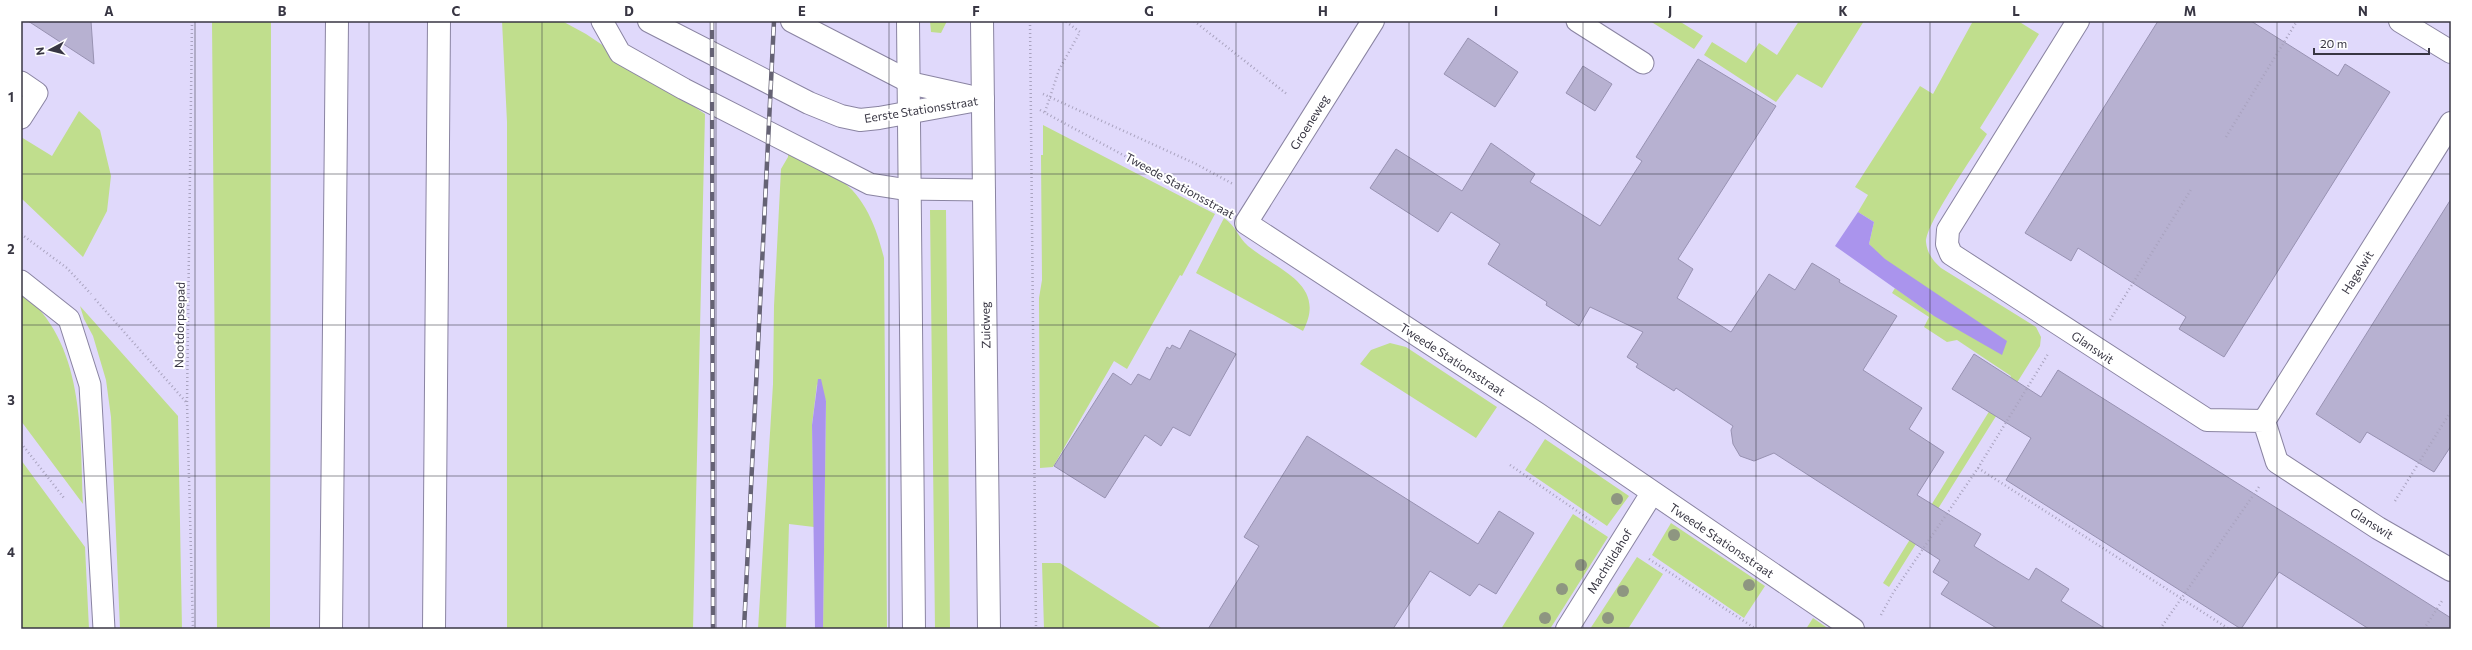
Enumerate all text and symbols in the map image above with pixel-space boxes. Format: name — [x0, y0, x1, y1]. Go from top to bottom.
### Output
text: A — [104, 3, 114, 19]
text: B — [278, 3, 287, 19]
text: C — [452, 3, 461, 19]
text: D — [624, 3, 634, 19]
text: E — [798, 3, 806, 19]
text: F — [972, 3, 980, 19]
text: G — [1144, 3, 1154, 19]
text: H — [1318, 3, 1328, 19]
text: I — [1494, 3, 1498, 19]
text: J — [1668, 3, 1672, 19]
text: K — [1838, 3, 1848, 19]
text: L — [2012, 3, 2020, 19]
text: M — [2184, 3, 2196, 19]
text: N — [2358, 3, 2368, 19]
north arrow — [30, 30, 70, 70]
scale bar — [2314, 30, 2429, 56]
text: 20 m — [2320, 36, 2347, 50]
text: N — [33, 46, 47, 56]
text: 1 — [8, 89, 14, 105]
street label: Groeneweg — [1287, 92, 1332, 152]
street label: Eerste Stationsstraat — [863, 93, 979, 125]
street label: Tweede Stationsstraat — [1123, 149, 1237, 221]
text: 2 — [7, 241, 15, 257]
street label: Hagelwit — [2338, 248, 2376, 296]
street label: Nootdorpsepad — [171, 282, 187, 368]
street label: Zuidweg — [978, 301, 992, 349]
street label: Tweede Stationsstraat — [1398, 320, 1508, 398]
street label: Glanswit — [2069, 328, 2117, 366]
text: 3 — [7, 392, 15, 408]
street label: Tweede Stationsstraat — [1667, 500, 1777, 580]
street label: Glanswit — [2348, 504, 2396, 542]
street label: Machtildahof — [1584, 526, 1635, 596]
text: 4 — [7, 544, 15, 560]

